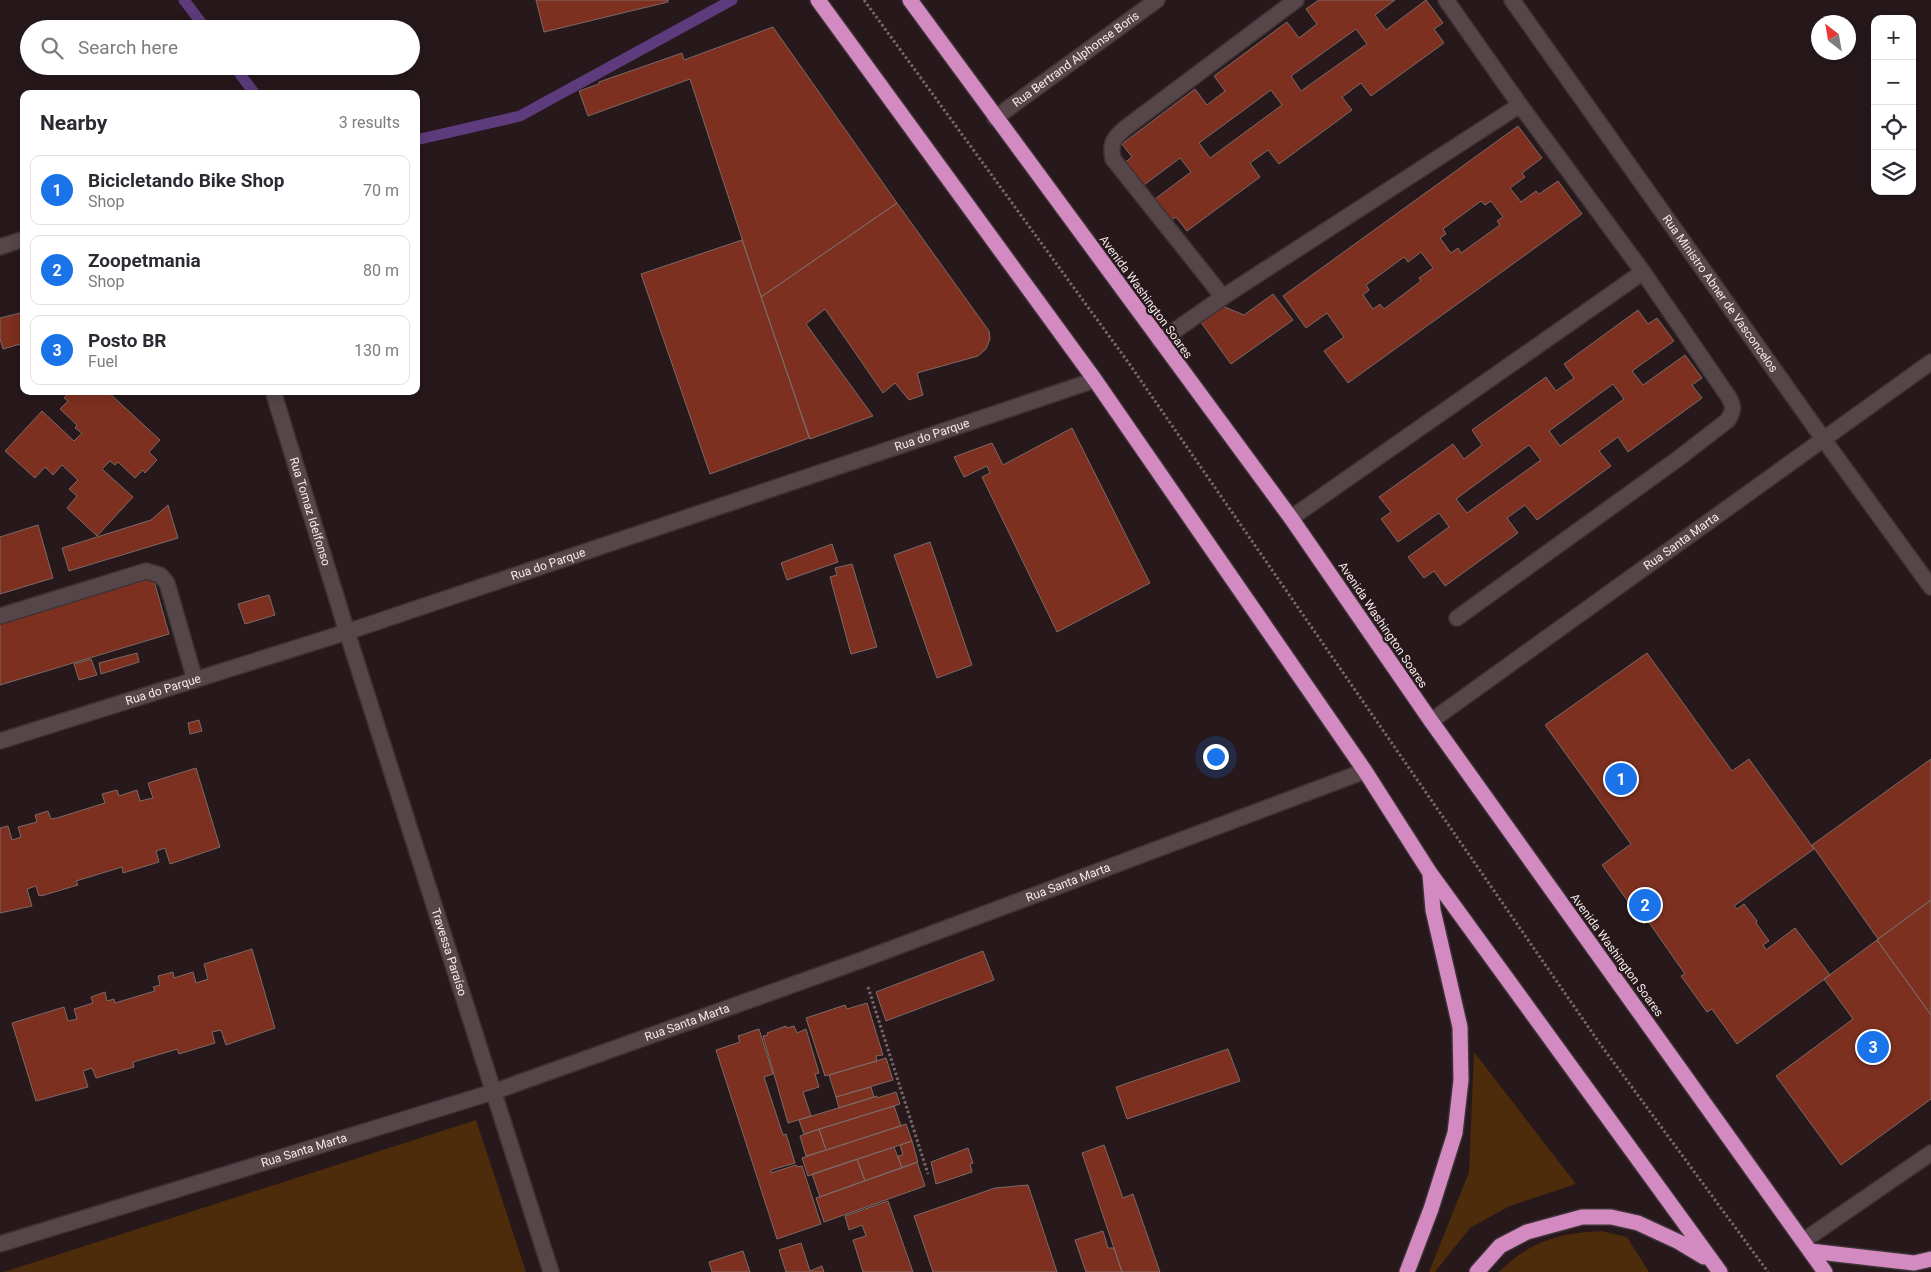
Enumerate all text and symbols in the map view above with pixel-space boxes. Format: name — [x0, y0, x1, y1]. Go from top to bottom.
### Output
street label: Rua Bertrand Alphonse Boris — [1010, 8, 1142, 110]
north arrow — [1811, 15, 1856, 60]
map controls — [1871, 15, 1916, 195]
button: + — [1871, 15, 1916, 60]
search box — [20, 20, 420, 75]
icon: search — [38, 34, 66, 62]
text: Search here — [78, 36, 178, 59]
button: − — [1871, 60, 1916, 105]
button: locate — [1871, 105, 1916, 150]
text: Nearby — [40, 111, 107, 135]
text: 3 results — [339, 113, 400, 132]
button: layers — [1871, 150, 1916, 195]
text: Bicicletando Bike Shop — [88, 169, 285, 192]
text: 1 — [52, 181, 62, 200]
text: 70 m — [363, 181, 399, 200]
text: Shop — [88, 192, 124, 211]
street label: Rua Ministro Abner de Vasconcelos — [1660, 212, 1781, 375]
street label: Avenida Washington Soares — [1097, 233, 1195, 361]
text: Zoopetmania — [88, 249, 201, 272]
text: 2 — [52, 261, 62, 280]
text: 80 m — [363, 261, 399, 280]
text: Shop — [88, 272, 124, 291]
text: Posto BR — [88, 329, 167, 352]
text: 3 — [52, 341, 62, 360]
text: 130 m — [354, 341, 399, 360]
text: Fuel — [88, 352, 118, 371]
street label: Rua do Parque — [893, 416, 971, 454]
street label: Rua Tomaz Idelfonso — [287, 455, 333, 568]
street label: Rua Santa Marta — [1641, 510, 1721, 573]
street label: Rua do Parque — [509, 545, 587, 583]
street label: Avenida Washington Soares — [1336, 559, 1430, 691]
street label: Rua do Parque — [124, 671, 202, 708]
your location — [1203, 744, 1229, 770]
pin: 1 — [1605, 760, 1637, 798]
street label: Rua Santa Marta — [1024, 860, 1112, 905]
pin: 2 — [1629, 886, 1661, 924]
street label: Avenida Washington Soares — [1568, 891, 1666, 1019]
street label: Travessa Paraíso — [428, 906, 470, 998]
street label: Rua Santa Marta — [643, 1001, 731, 1044]
pin: 3 — [1857, 1028, 1889, 1066]
street label: Rua Santa Marta — [259, 1130, 349, 1170]

